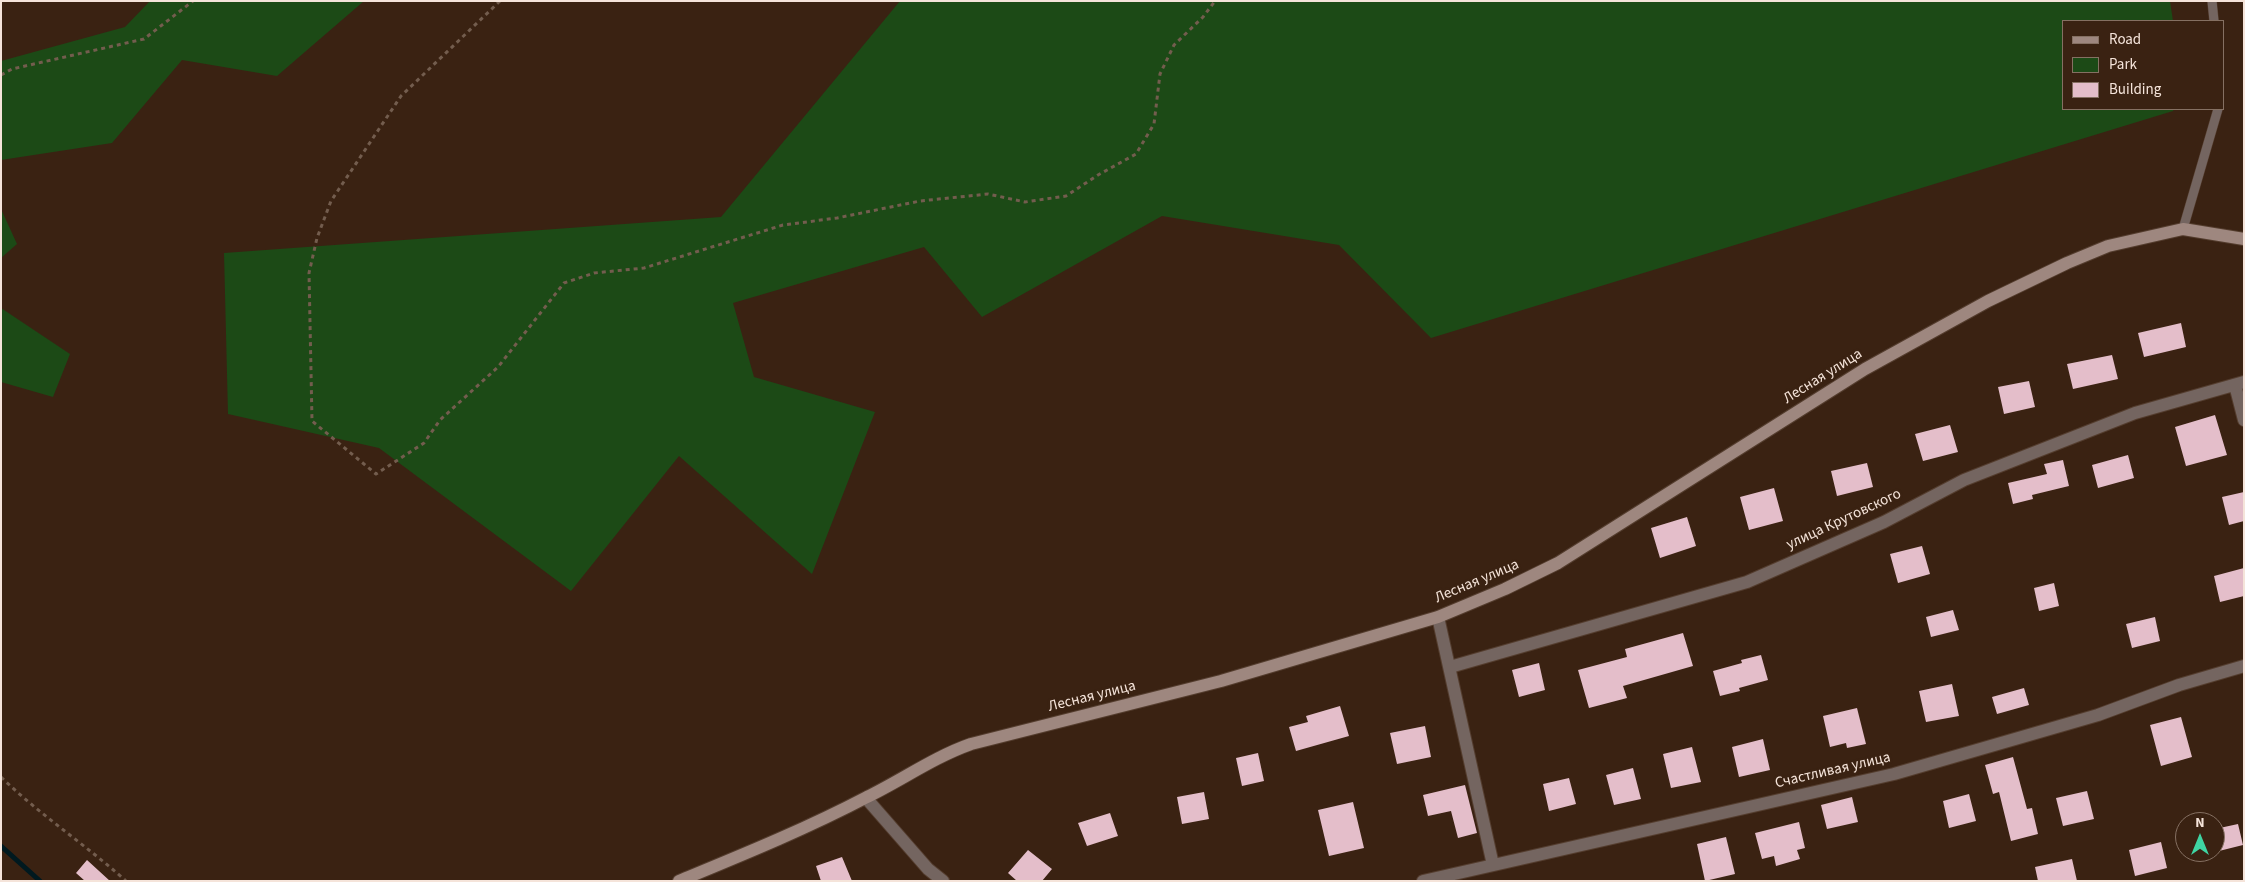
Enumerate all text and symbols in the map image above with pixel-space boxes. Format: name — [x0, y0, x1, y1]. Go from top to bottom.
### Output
legend — [2062, 20, 2225, 110]
text: Road — [2109, 29, 2141, 50]
text: Park — [2109, 54, 2137, 75]
text: Building — [2109, 79, 2161, 100]
street label: Лесная улица — [1780, 346, 1866, 408]
street label: улица Крутовского — [1784, 486, 1904, 554]
street label: Лесная улица — [1432, 556, 1522, 608]
street label: Лесная улица — [1046, 677, 1138, 717]
street label: Счастливая улица — [1774, 749, 1892, 793]
north arrow — [2175, 812, 2225, 862]
text: N — [2195, 813, 2205, 833]

